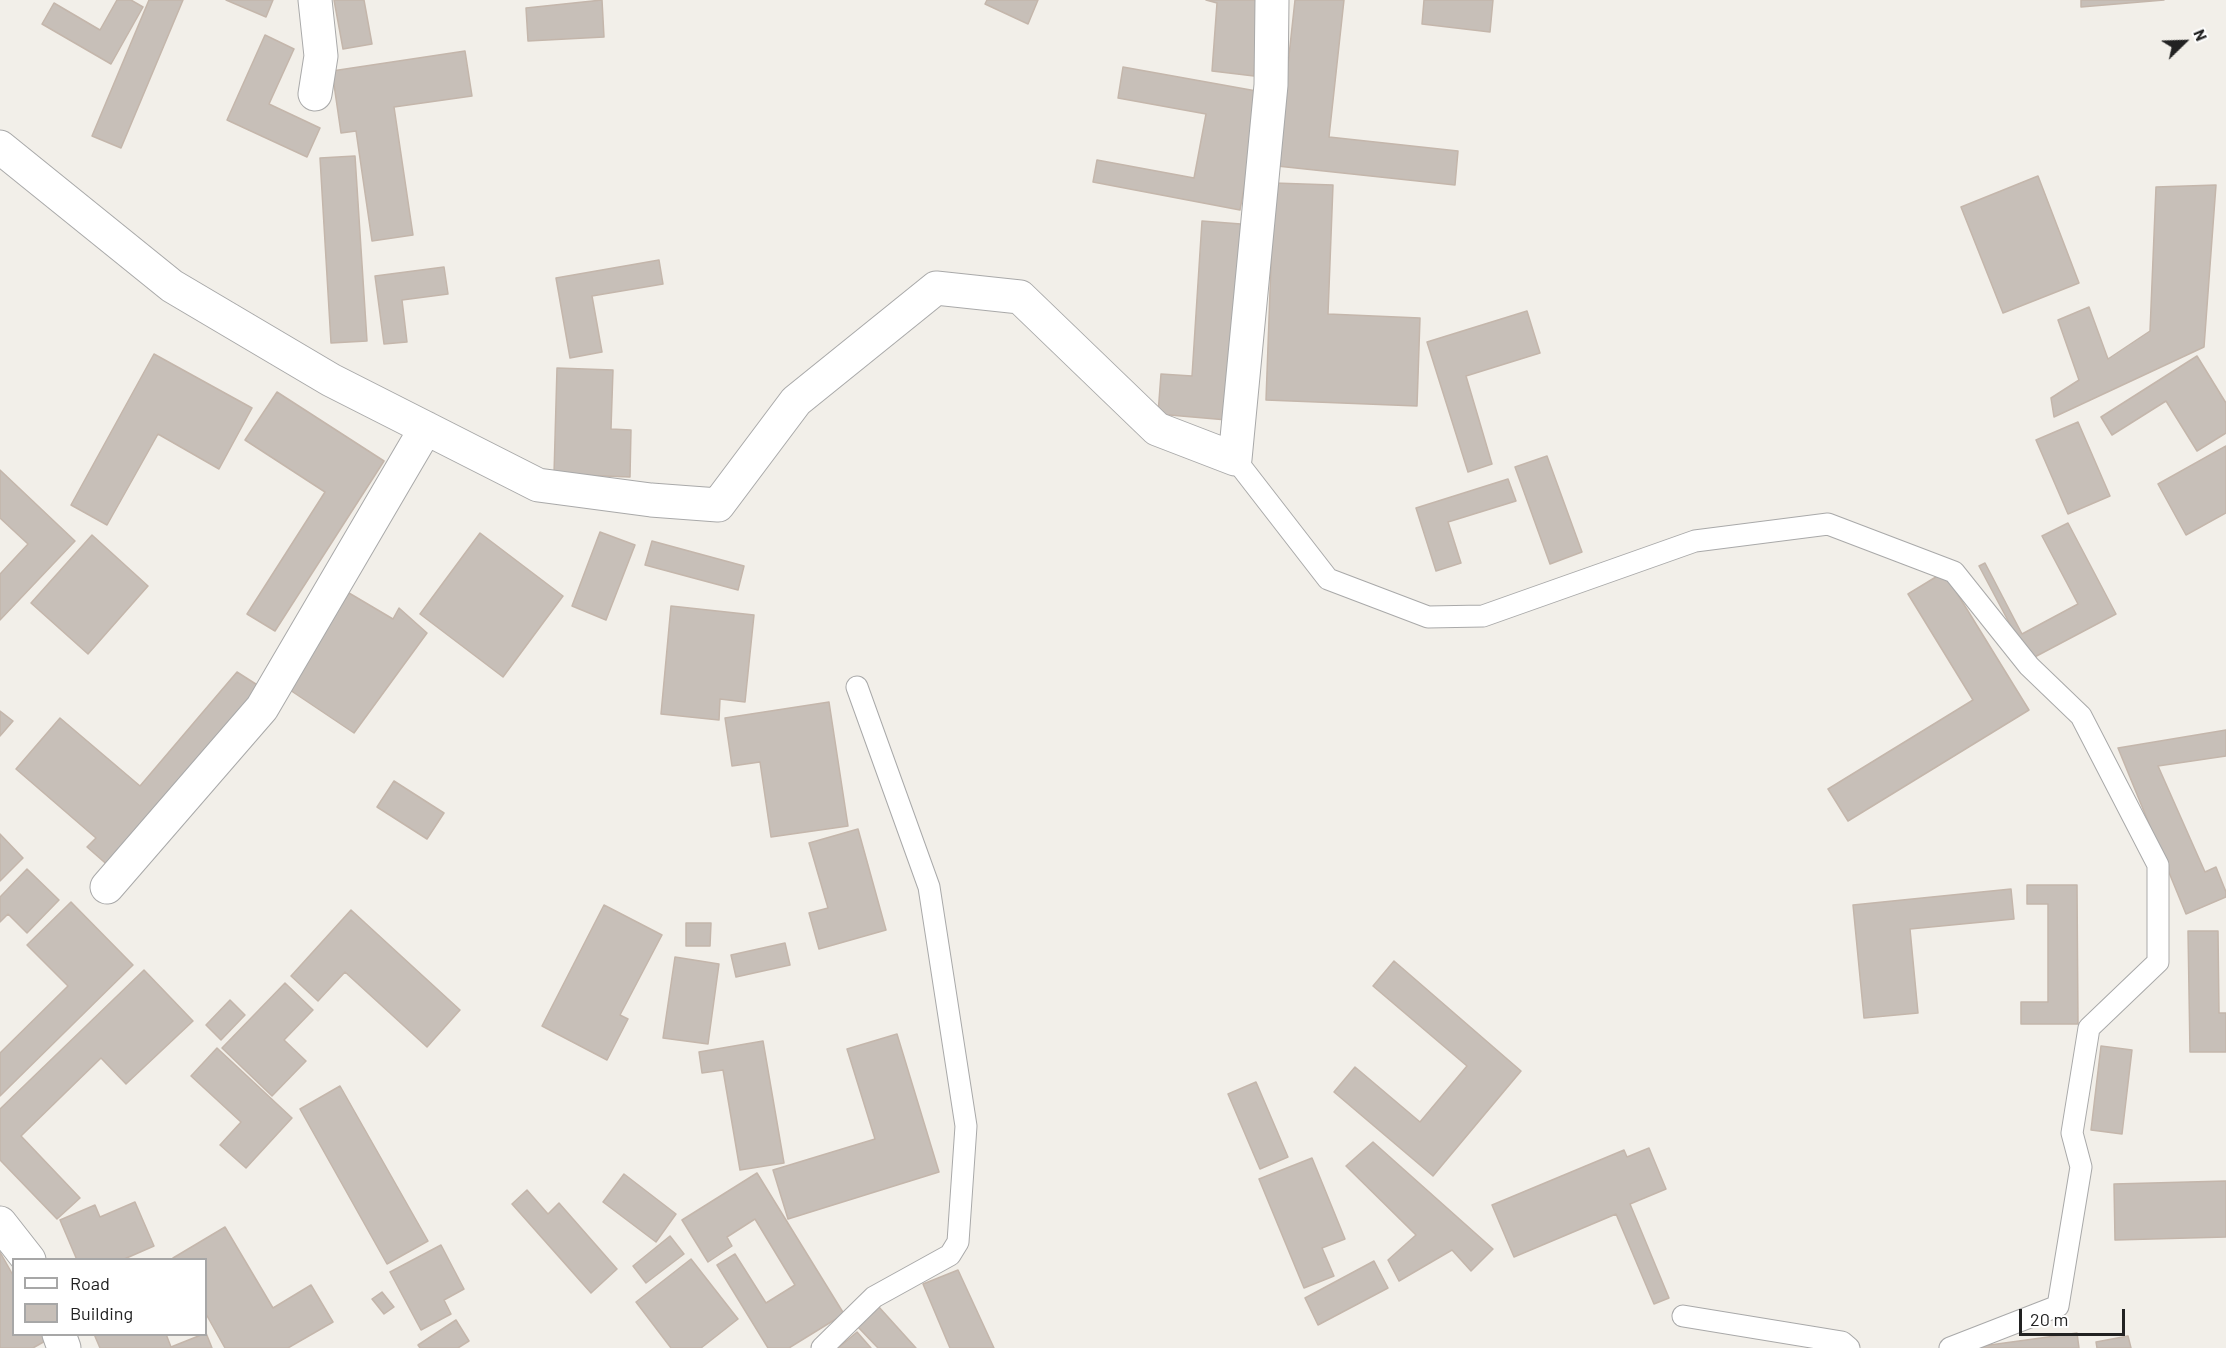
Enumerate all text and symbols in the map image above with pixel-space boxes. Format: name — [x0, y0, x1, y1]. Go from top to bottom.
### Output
north arrow — [2154, 12, 2214, 72]
text: N — [2190, 26, 2212, 43]
legend — [12, 1258, 207, 1336]
text: Road — [70, 1272, 110, 1294]
scale bar — [2022, 1297, 2128, 1335]
text: Building — [70, 1302, 133, 1324]
text: 20 m — [2030, 1308, 2068, 1330]

